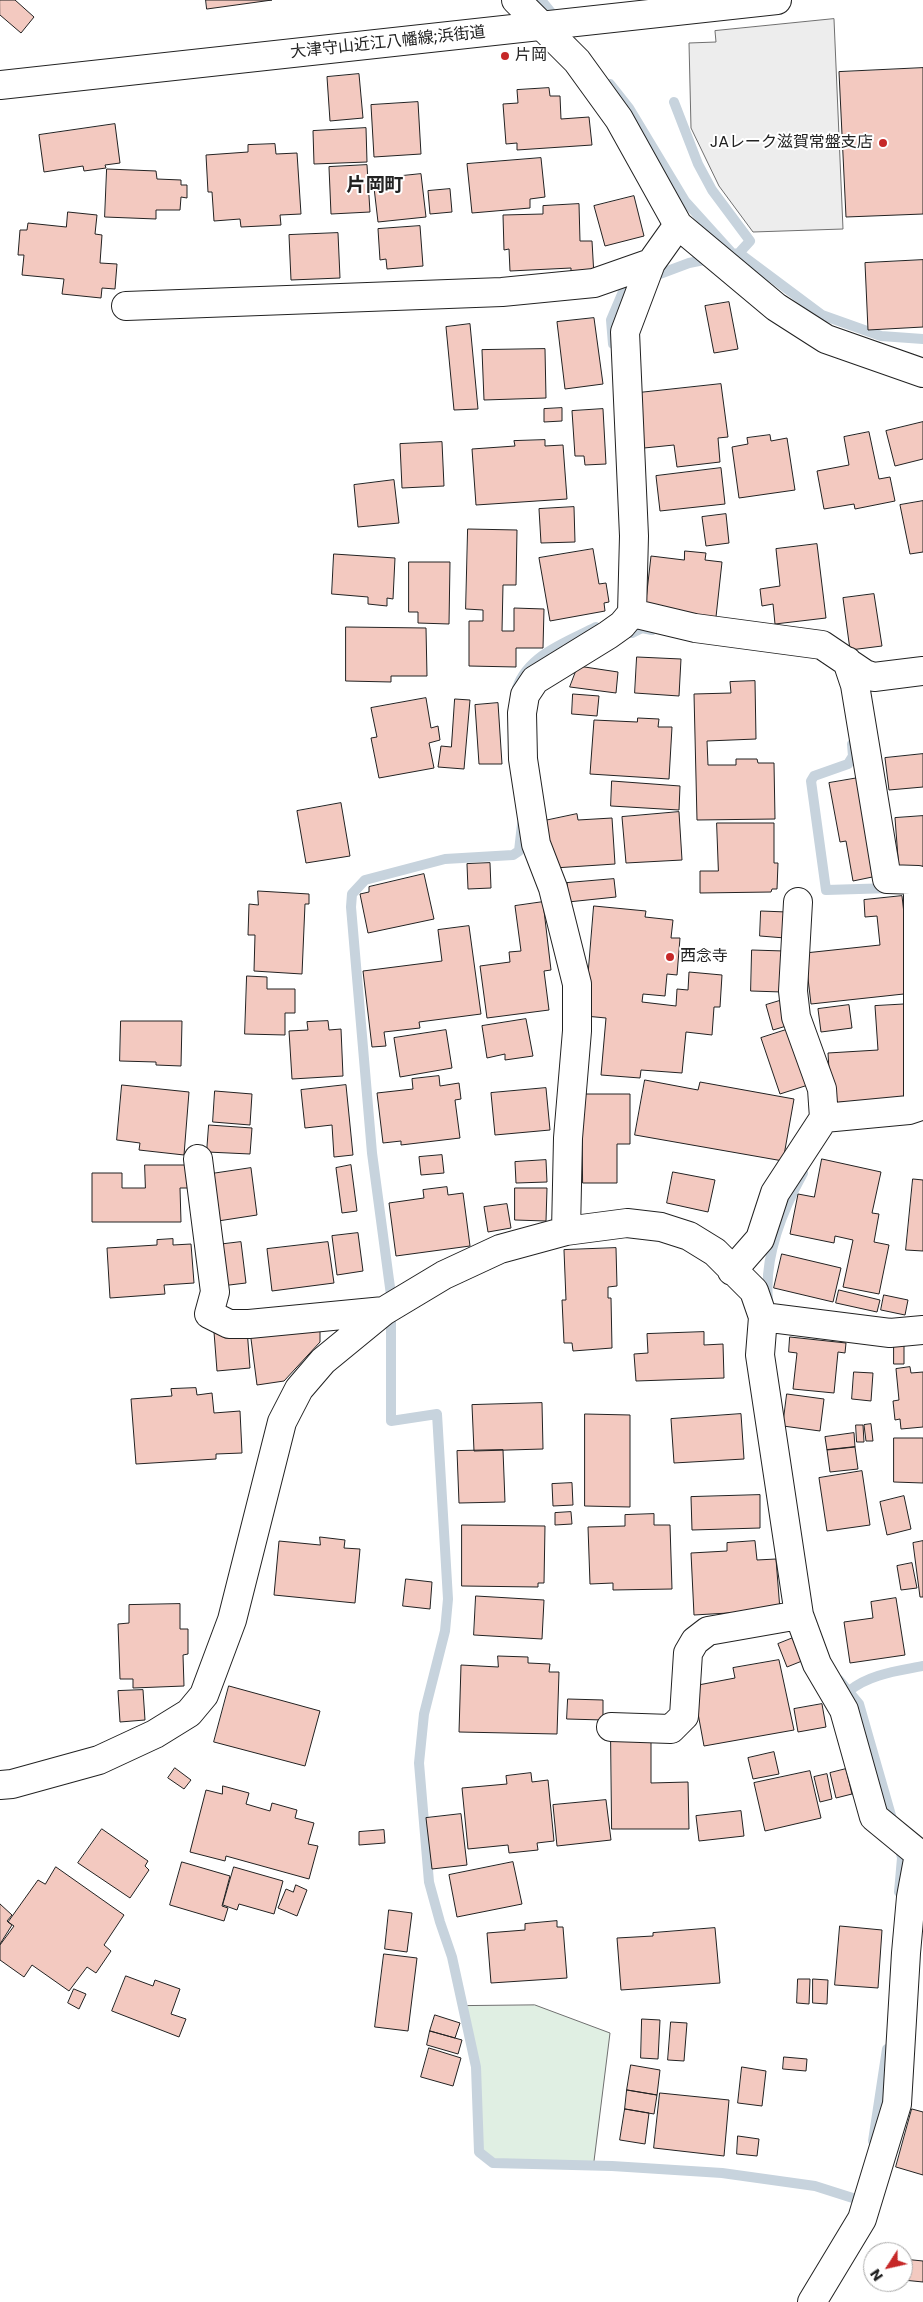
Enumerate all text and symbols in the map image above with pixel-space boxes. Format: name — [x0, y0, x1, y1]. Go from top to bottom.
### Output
street label: 大津守山近江八幡線;浜街道 — [289, 23, 487, 63]
place label: 片岡 — [515, 46, 547, 66]
marker: 片岡 — [499, 50, 511, 62]
place label: JAレーク滋賀常盤支店 — [710, 133, 873, 153]
marker: JAレーク滋賀常盤支店 — [877, 137, 889, 149]
district label: 片岡町 — [347, 175, 403, 197]
place label: 西念寺 — [680, 947, 728, 967]
marker: 西念寺 — [664, 951, 676, 963]
north arrow — [863, 2242, 913, 2292]
text: N — [865, 2265, 888, 2285]

